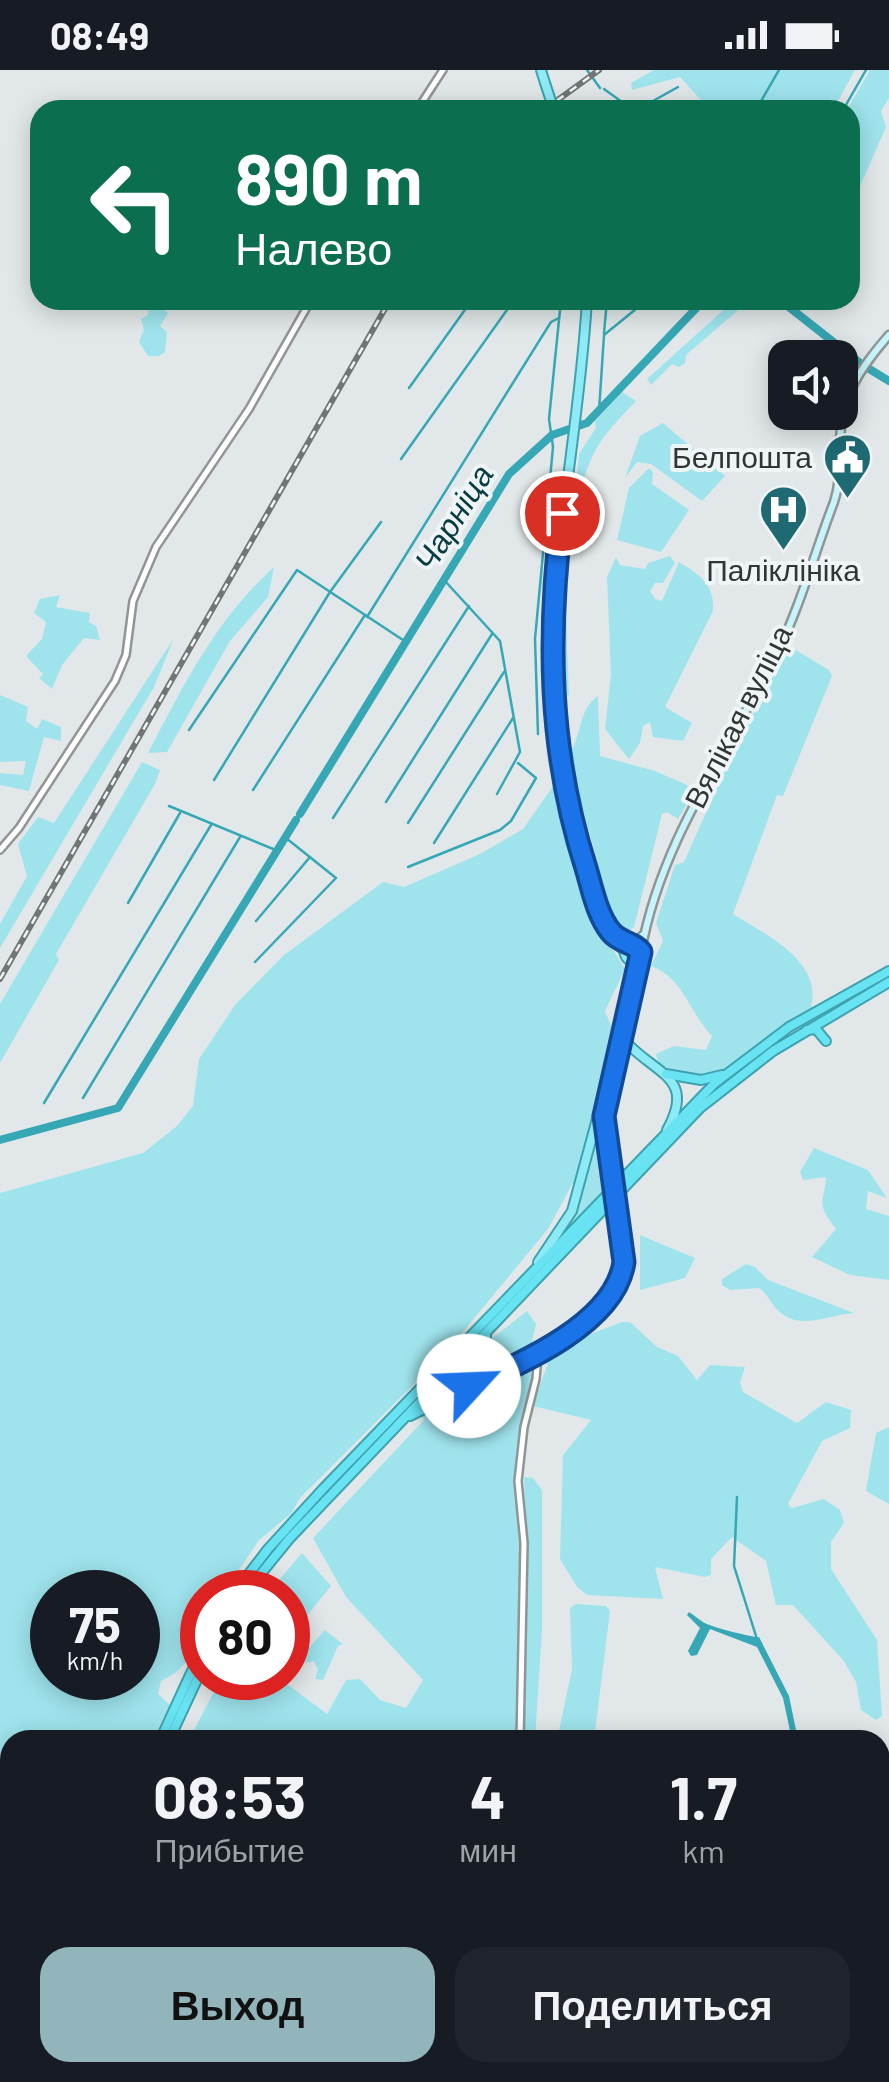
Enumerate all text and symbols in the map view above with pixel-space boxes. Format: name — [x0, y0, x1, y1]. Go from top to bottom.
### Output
text: 08:49 — [50, 12, 149, 58]
text: 890 m — [235, 135, 422, 219]
icon: left — [70, 140, 200, 270]
text: Налево — [235, 220, 392, 274]
map controls — [768, 340, 858, 430]
button: sound — [768, 340, 858, 430]
public building icon: Белпошта — [821, 432, 873, 500]
place label: Белпошта — [672, 438, 812, 474]
water label: Чарніца — [405, 457, 501, 578]
pin — [520, 471, 605, 556]
hospital icon: Паліклініка — [757, 484, 809, 552]
icon: arrive — [535, 486, 590, 541]
place label: Паліклініка — [706, 551, 860, 587]
street label: Вялікая вуліца — [676, 618, 799, 814]
position arrow — [417, 1334, 521, 1438]
speed limit sign: 80 — [180, 1570, 310, 1700]
text: 75 — [69, 1593, 121, 1653]
text: km/h — [67, 1645, 123, 1675]
text: 08:53 — [153, 1759, 306, 1831]
text: 4 — [470, 1759, 506, 1831]
text: 1.7 — [670, 1760, 737, 1832]
text: Прибытие — [154, 1830, 305, 1868]
text: мин — [459, 1830, 517, 1868]
text: km — [682, 1831, 725, 1869]
button: Выход — [40, 1947, 435, 2062]
button: Поделиться — [455, 1947, 850, 2062]

